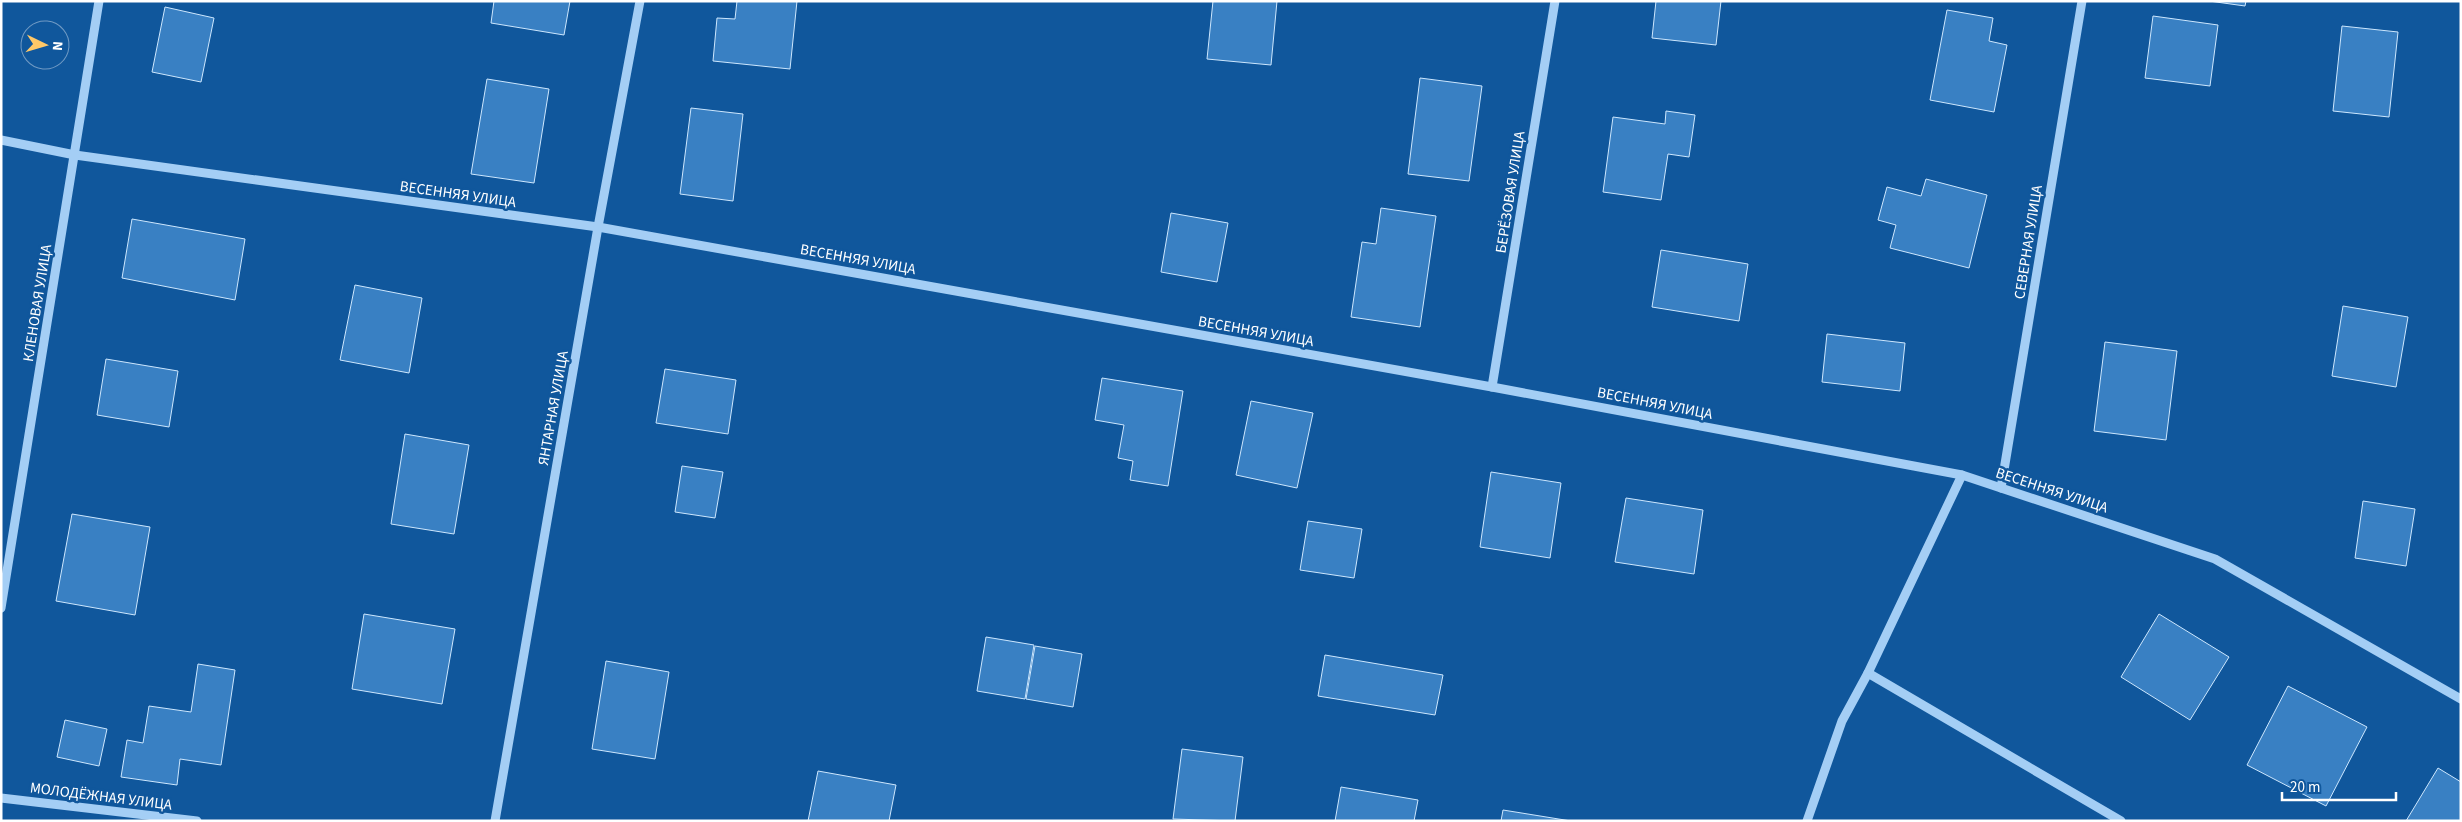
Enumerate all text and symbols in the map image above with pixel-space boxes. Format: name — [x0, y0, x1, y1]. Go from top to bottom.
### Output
north arrow — [20, 20, 70, 70]
text: N — [47, 41, 67, 52]
street label: БЕРЁЗОВАЯ УЛИЦА — [1490, 129, 1531, 255]
street label: ВЕСЕННЯЯ УЛИЦА — [398, 176, 518, 213]
street label: СЕВЕРНАЯ УЛИЦА — [2009, 183, 2048, 301]
street label: ВЕСЕННЯЯ УЛИЦА — [798, 239, 918, 280]
street label: КЛЕНОВАЯ УЛИЦА — [18, 242, 57, 363]
street label: ВЕСЕННЯЯ УЛИЦА — [1196, 311, 1316, 352]
street label: ЯНТАРНАЯ УЛИЦА — [533, 348, 574, 467]
street label: ВЕСЕННЯЯ УЛИЦА — [1595, 382, 1715, 425]
street label: ВЕСЕННЯЯ УЛИЦА — [1993, 462, 2112, 519]
scale bar — [2282, 770, 2396, 802]
street label: МОЛОДЁЖНАЯ УЛИЦА — [29, 777, 174, 816]
text: 20 m — [2290, 777, 2320, 798]

